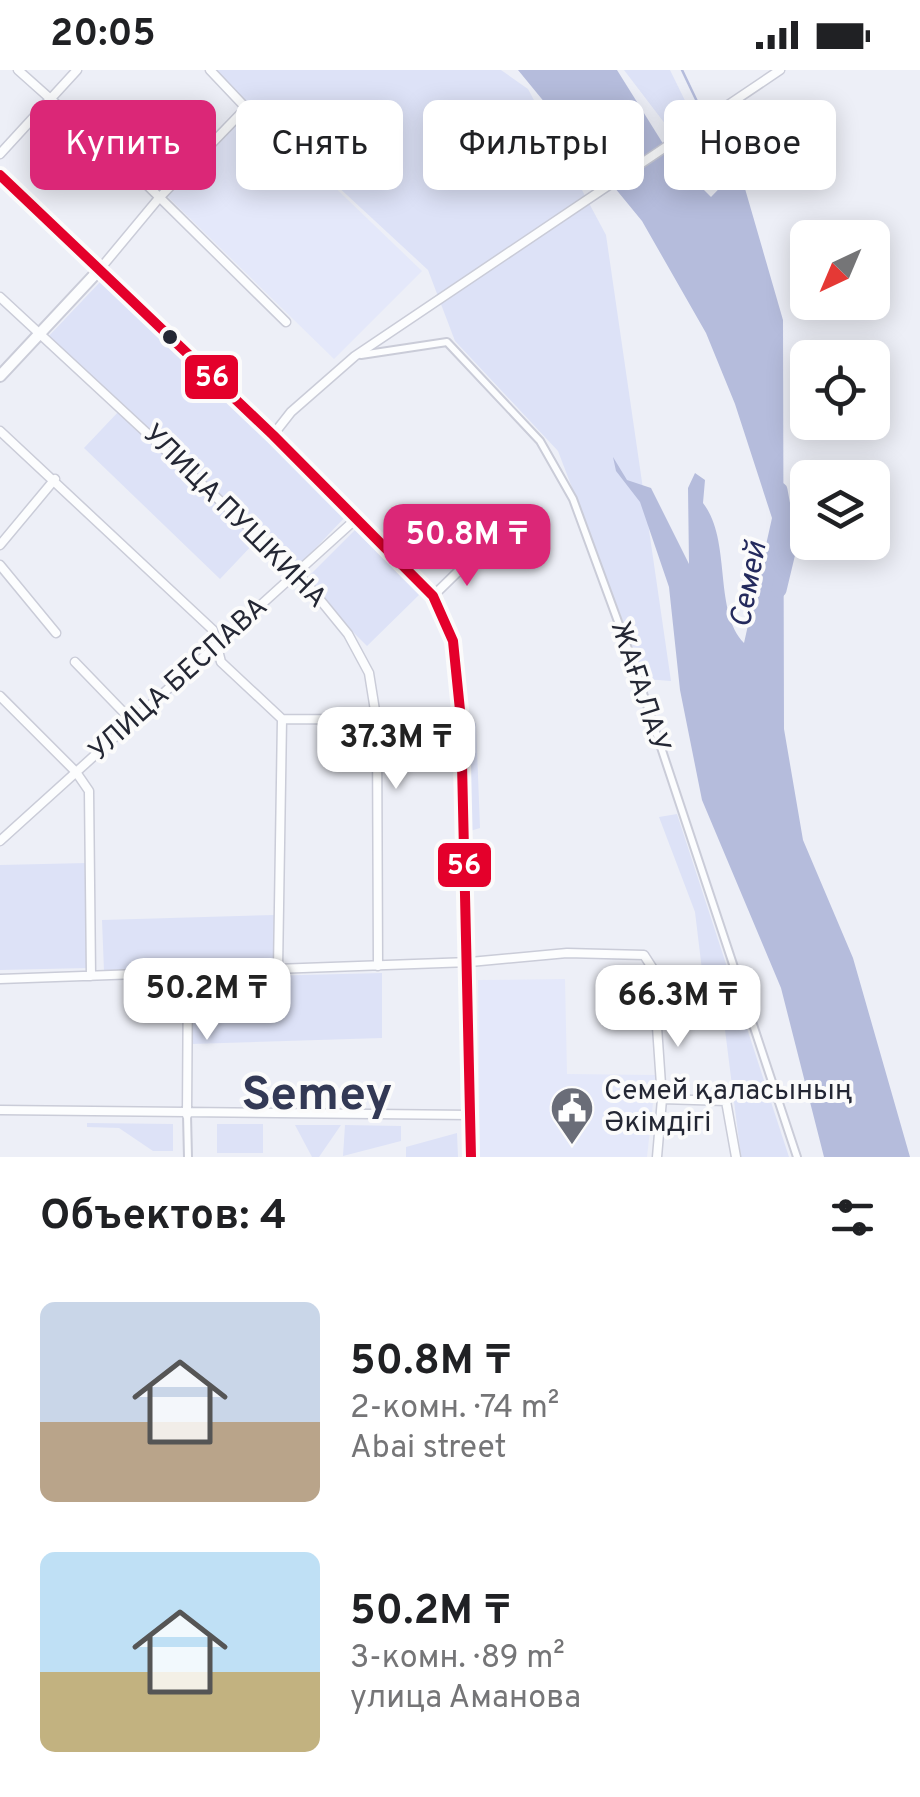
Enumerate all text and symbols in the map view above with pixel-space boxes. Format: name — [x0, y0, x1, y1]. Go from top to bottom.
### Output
text: 20:05 — [50, 11, 156, 60]
chip: Купить — [30, 100, 216, 190]
chip: Снять — [236, 100, 403, 190]
chip: Фильтры — [423, 100, 644, 190]
chip: Новое — [664, 100, 836, 190]
north arrow — [790, 220, 890, 320]
map controls — [790, 220, 890, 560]
unlabelled marker — [160, 327, 180, 347]
button: locate — [790, 340, 890, 440]
line badge: 56 — [183, 353, 240, 401]
text: 56 — [195, 361, 229, 397]
street label: УЛИЦА ПУШКИНА — [134, 417, 334, 617]
button: layers — [790, 460, 890, 560]
pin: 50.8M ₸ — [375, 504, 559, 589]
text: 50.8M ₸ — [405, 516, 529, 556]
water label: Семей — [724, 537, 777, 631]
street label: УЛИЦА БЕСПАВА — [82, 590, 276, 770]
street label: ЖАҒАЛАУ — [601, 617, 677, 757]
pin: 37.3M ₸ — [304, 707, 488, 792]
text: 37.3M ₸ — [339, 719, 453, 759]
line badge: 56 — [436, 841, 493, 889]
text: 56 — [447, 849, 481, 885]
pin: 50.2M ₸ — [115, 958, 299, 1043]
pin: 66.3M ₸ — [586, 965, 770, 1050]
text: 50.2M ₸ — [146, 970, 268, 1010]
text: 66.3M ₸ — [617, 977, 739, 1017]
district label: Semey — [242, 1067, 392, 1127]
place label: Семей қаласының Әкімдігі — [604, 1074, 853, 1142]
public building icon: Семей қаласының Әкімдігі — [549, 1085, 595, 1146]
icon: filters — [825, 1190, 880, 1245]
text: Объектов: 4 — [40, 1191, 287, 1244]
text: 50.8M ₸ — [350, 1336, 512, 1389]
icon: home — [120, 1342, 240, 1462]
text: 2-комн. · 74 m² — [350, 1389, 559, 1429]
text: Abai street — [350, 1429, 507, 1469]
text: 50.2M ₸ — [350, 1586, 511, 1639]
icon: home — [120, 1592, 240, 1712]
text: 3-комн. · 89 m² — [350, 1639, 565, 1679]
text: улица Аманова — [350, 1679, 581, 1719]

